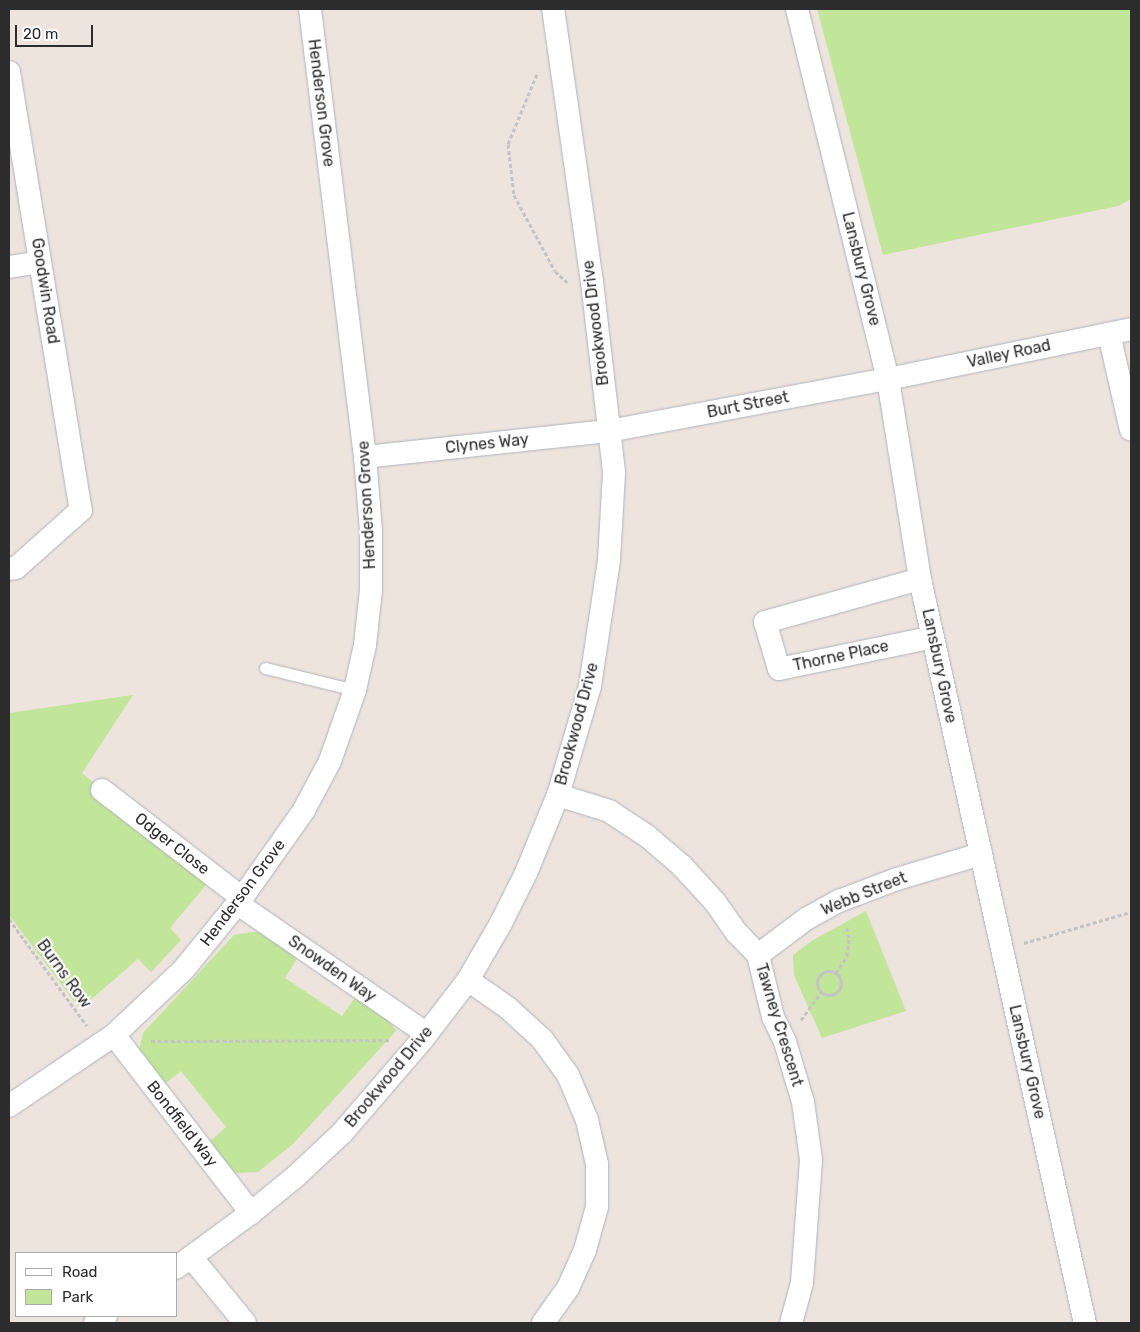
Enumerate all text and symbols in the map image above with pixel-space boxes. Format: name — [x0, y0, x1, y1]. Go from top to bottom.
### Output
scale bar — [18, 15, 95, 47]
text: 20 m — [23, 25, 58, 43]
street label: Henderson Grove — [304, 38, 338, 168]
street label: Lansbury Grove — [838, 210, 884, 328]
street label: Goodwin Road — [27, 237, 63, 345]
street label: Brookwood Drive — [579, 259, 613, 387]
street label: Valley Road — [965, 336, 1053, 372]
street label: Burt Street — [706, 388, 790, 422]
street label: Clynes Way — [444, 430, 530, 458]
street label: Henderson Grove — [354, 440, 380, 570]
street label: Lansbury Grove — [917, 607, 961, 725]
street label: Thorne Place — [791, 636, 891, 676]
street label: Brookwood Drive — [551, 661, 603, 787]
street label: Odger Close — [131, 809, 213, 879]
street label: Henderson Grove — [197, 836, 289, 950]
street label: Webb Street — [818, 868, 910, 920]
street label: Snowden Way — [284, 932, 380, 1006]
street label: Burns Row — [33, 936, 95, 1012]
street label: Tawney Crescent — [751, 961, 807, 1089]
street label: Lansbury Grove — [1004, 1003, 1050, 1121]
street label: Brookwood Drive — [341, 1023, 437, 1131]
street label: Bondfield Way — [142, 1077, 222, 1171]
legend — [15, 1252, 178, 1317]
text: Road — [62, 1263, 98, 1281]
text: Park — [62, 1288, 93, 1306]

